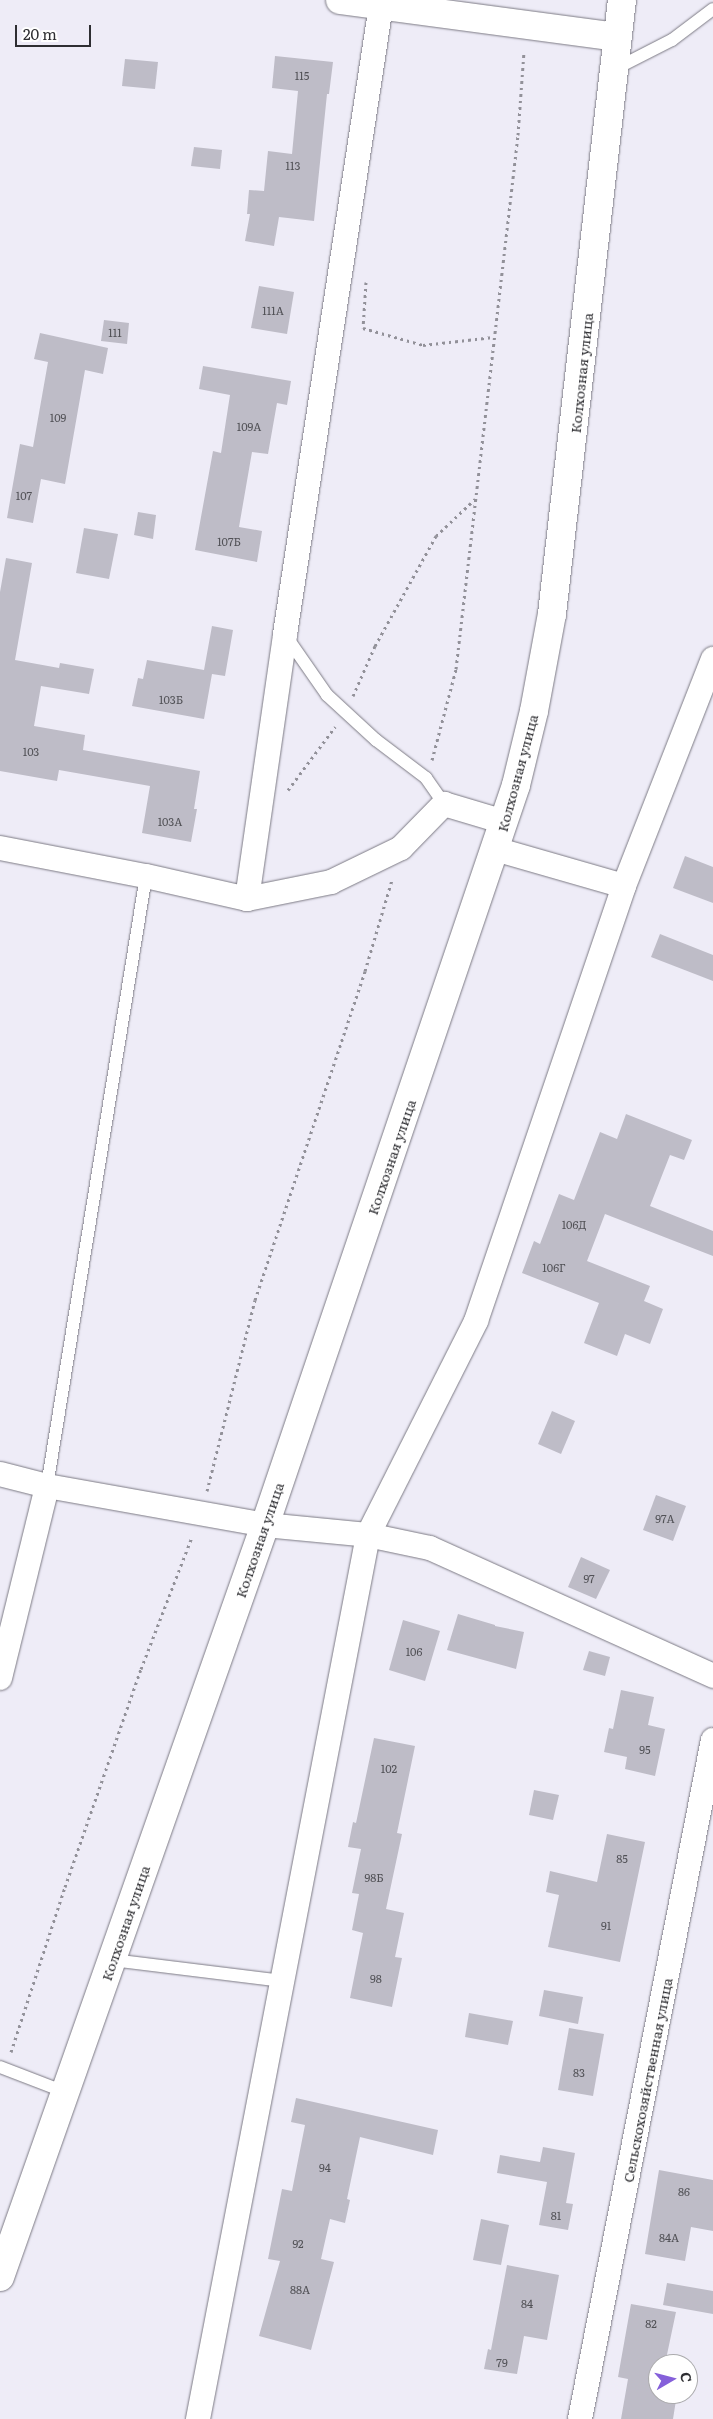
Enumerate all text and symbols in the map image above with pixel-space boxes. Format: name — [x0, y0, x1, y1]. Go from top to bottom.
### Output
scale bar — [18, 15, 94, 47]
text: 20 m — [23, 22, 57, 45]
house number: 115 — [295, 68, 309, 82]
house number: 113 — [286, 158, 300, 172]
house number: 111А — [262, 303, 284, 317]
street label: Колхозная улица — [566, 312, 596, 434]
house number: 111 — [108, 325, 122, 339]
house number: 109 — [50, 410, 66, 424]
house number: 109А — [237, 419, 261, 433]
house number: 107 — [16, 488, 32, 502]
house number: 107Б — [217, 534, 241, 548]
house number: 103Б — [159, 692, 183, 706]
street label: Колхозная улица — [493, 712, 541, 834]
house number: 103 — [23, 744, 39, 758]
house number: 103А — [158, 814, 182, 828]
street label: Колхозная улица — [363, 1097, 419, 1217]
house number: 106Д — [562, 1217, 586, 1231]
house number: 106Г — [542, 1260, 566, 1274]
street label: Колхозная улица — [231, 1480, 287, 1600]
house number: 97А — [655, 1511, 675, 1525]
house number: 97 — [583, 1571, 595, 1585]
house number: 106 — [406, 1644, 422, 1658]
house number: 95 — [639, 1742, 651, 1756]
house number: 102 — [381, 1761, 397, 1775]
house number: 85 — [616, 1851, 628, 1865]
street label: Колхозная улица — [97, 1863, 153, 1983]
house number: 98Б — [364, 1870, 384, 1884]
house number: 91 — [601, 1918, 611, 1932]
house number: 98 — [370, 1971, 382, 1985]
street label: Сельскохозяйственная улица — [619, 1976, 675, 2184]
house number: 83 — [573, 2065, 585, 2079]
house number: 94 — [319, 2160, 331, 2174]
house number: 86 — [678, 2184, 690, 2198]
house number: 81 — [551, 2208, 561, 2222]
house number: 84А — [659, 2230, 679, 2244]
house number: 92 — [292, 2236, 304, 2250]
house number: 88А — [290, 2282, 310, 2296]
house number: 84 — [521, 2296, 533, 2310]
house number: 82 — [645, 2316, 657, 2330]
north arrow — [648, 2354, 698, 2404]
house number: 79 — [496, 2355, 508, 2369]
text: С — [676, 2371, 697, 2383]

